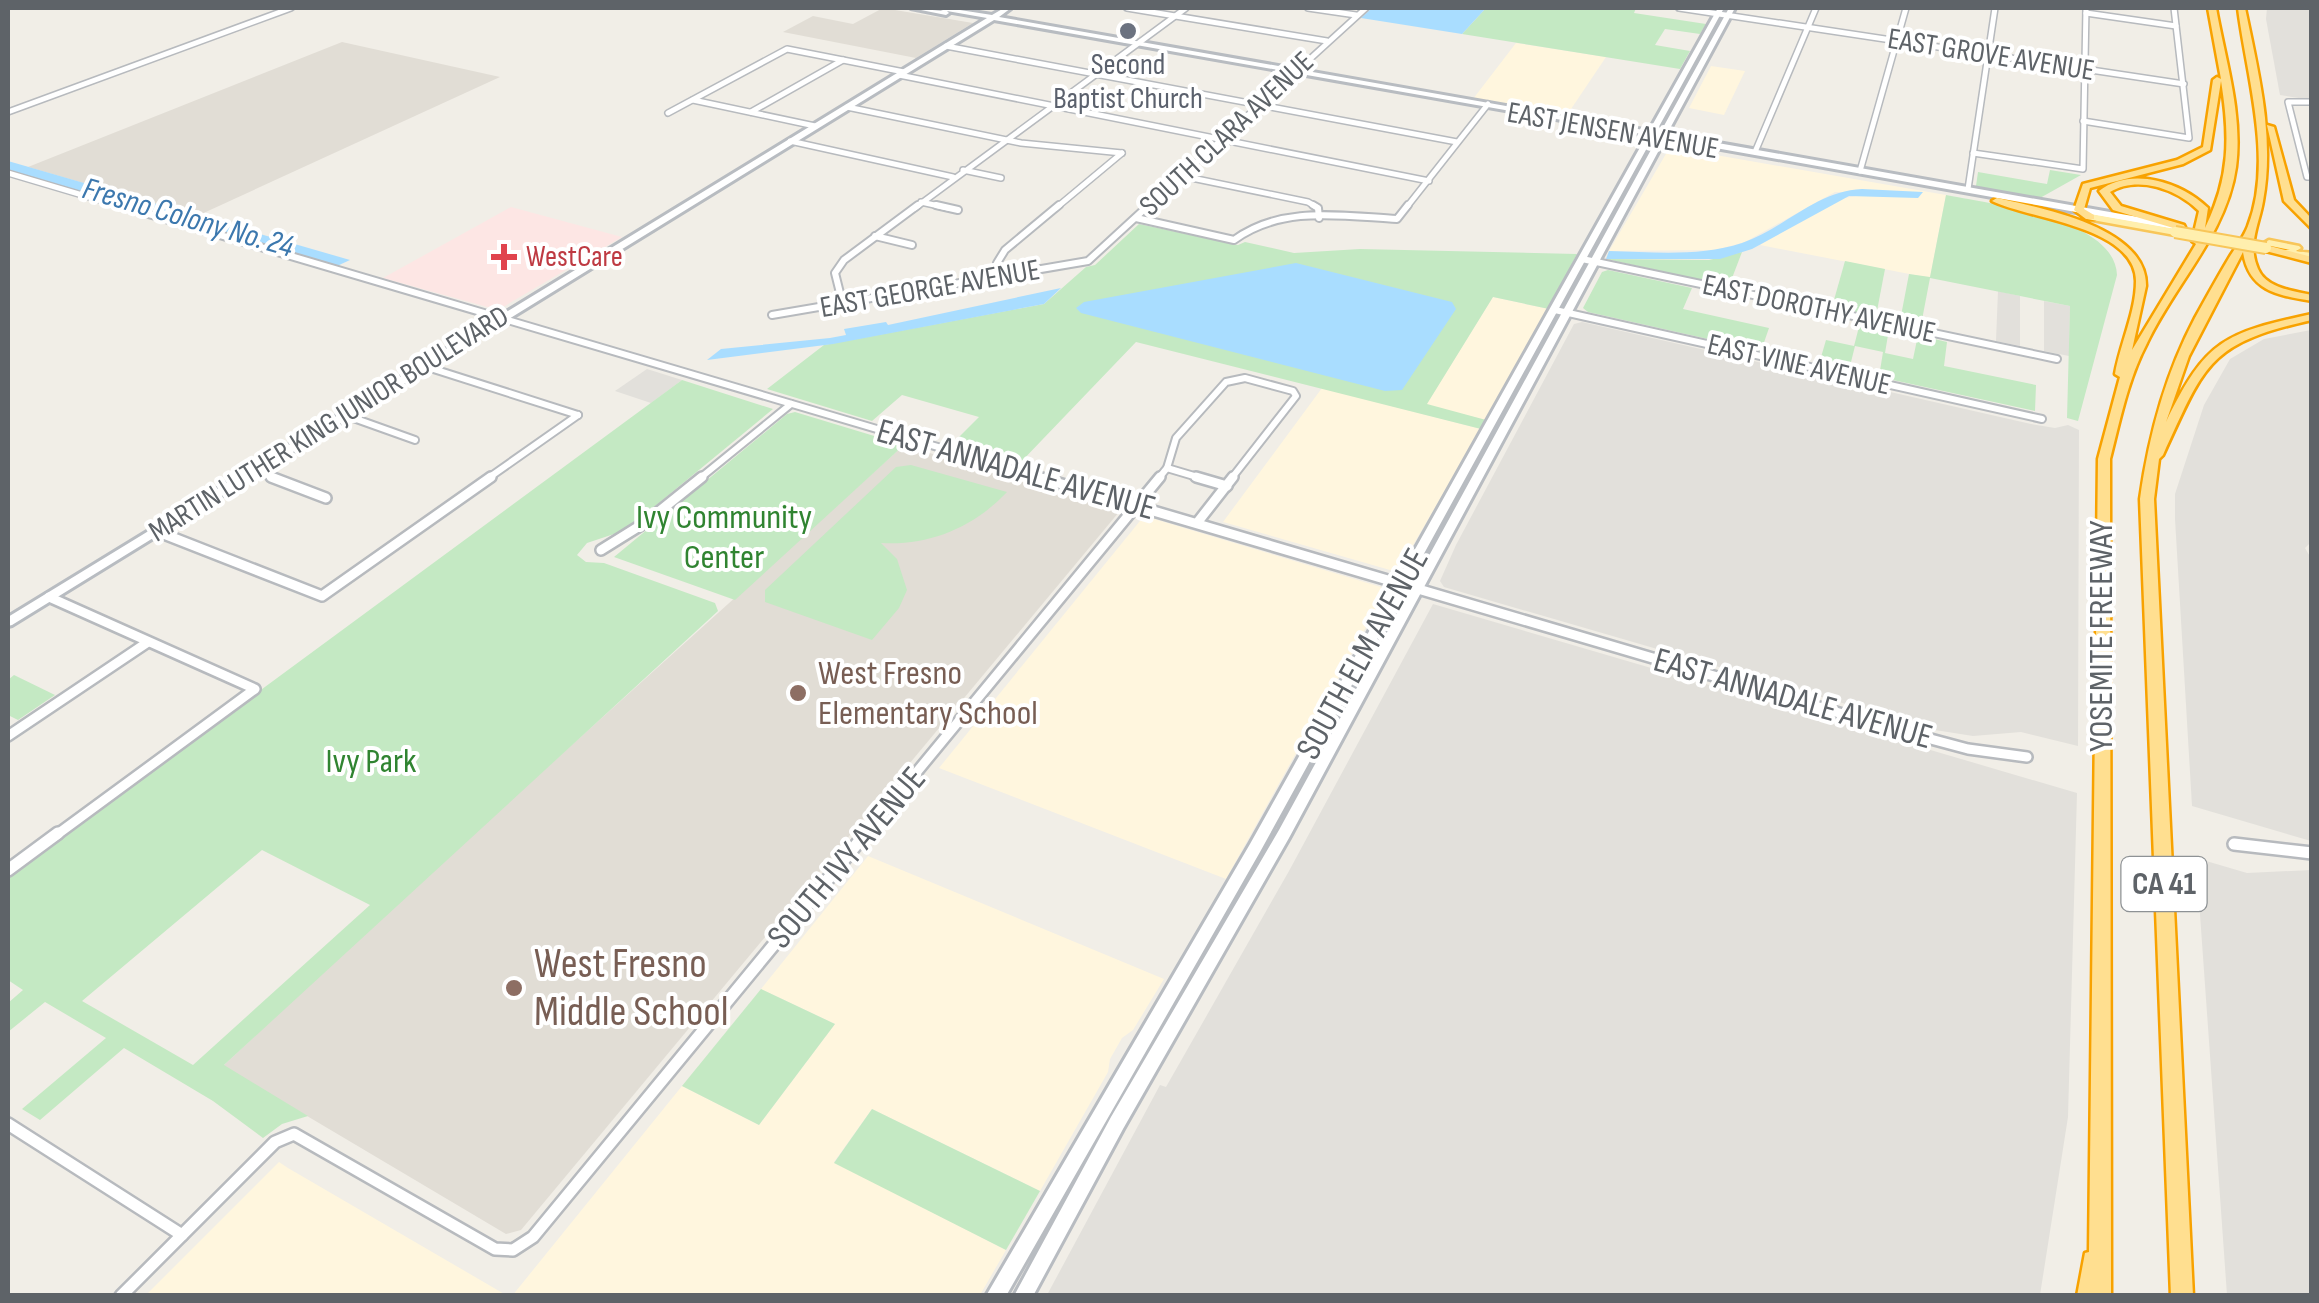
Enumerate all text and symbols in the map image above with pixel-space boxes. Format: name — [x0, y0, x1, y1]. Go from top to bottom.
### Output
marker: Second Baptist Church — [1117, 20, 1139, 42]
street label: EAST GROVE AVENUE — [1885, 21, 2097, 89]
street label: SOUTH CLARA AVENUE — [1132, 44, 1322, 224]
place label: Second Baptist Church — [1053, 47, 1203, 117]
street label: EAST JENSEN AVENUE — [1505, 95, 1721, 167]
water label: Fresno Colony No. 24 — [78, 169, 298, 267]
place label: WestCare — [526, 239, 623, 275]
marker: WestCare — [491, 244, 517, 270]
street label: EAST GEORGE AVENUE — [817, 252, 1043, 326]
street label: EAST DOROTHY AVENUE — [1699, 267, 1939, 351]
street label: MARTIN LUTHER KING JUNIOR BOULEVARD — [143, 298, 515, 550]
street label: EAST VINE AVENUE — [1704, 326, 1894, 404]
street label: EAST ANNADALE AVENUE — [872, 410, 1160, 530]
park label: Ivy Community Center — [636, 496, 812, 579]
street label: YOSEMITE FREEWAY — [2080, 520, 2123, 752]
street label: SOUTH ELM AVENUE — [1287, 541, 1439, 767]
street label: EAST ANNADALE AVENUE — [1649, 639, 1937, 759]
place label: West Fresno Elementary School — [818, 652, 1038, 735]
marker: West Fresno Elementary School — [787, 682, 809, 704]
park label: Ivy Park — [326, 740, 417, 783]
street label: SOUTH IVY AVENUE — [759, 758, 935, 958]
road number: CA 41 — [2122, 857, 2206, 911]
place label: West Fresno Middle School — [534, 939, 729, 1038]
marker: West Fresno Middle School — [503, 977, 525, 999]

